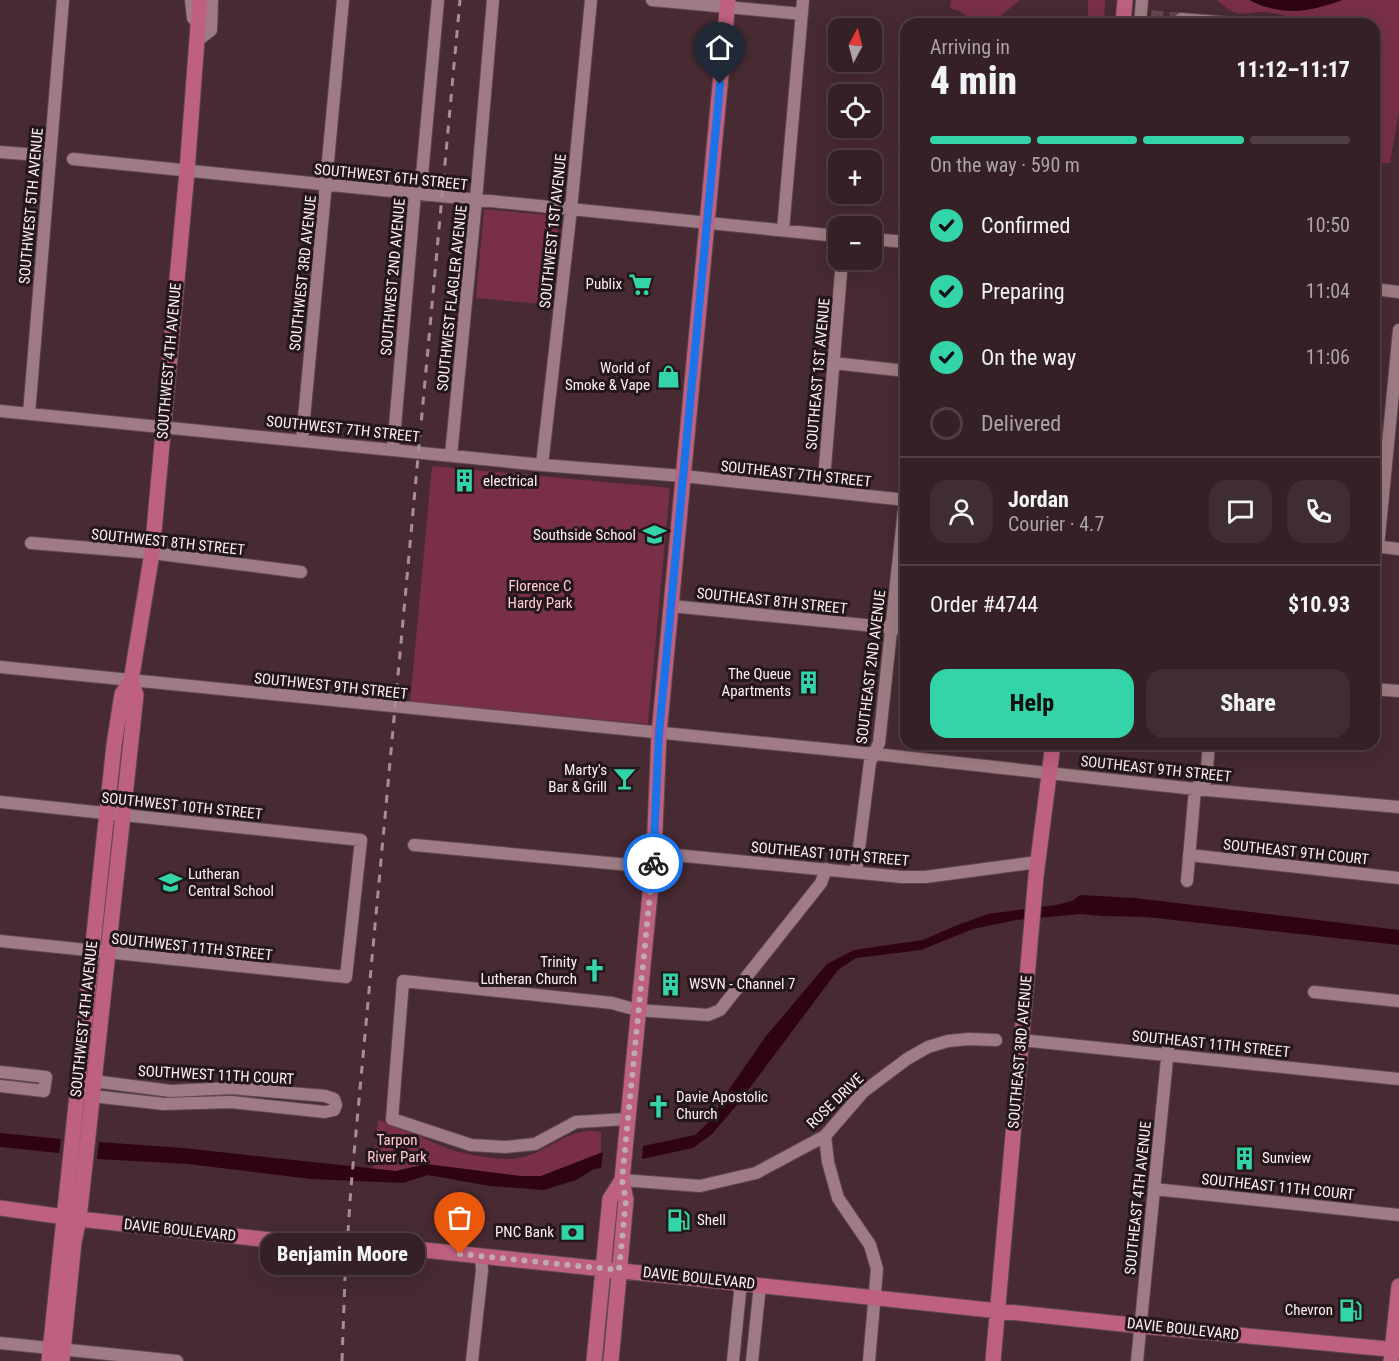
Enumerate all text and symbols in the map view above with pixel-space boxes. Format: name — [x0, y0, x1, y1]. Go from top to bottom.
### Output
north arrow — [828, 18, 882, 72]
map controls — [828, 18, 882, 270]
pin — [694, 22, 745, 84]
icon: home — [703, 31, 736, 64]
text: Arriving in — [930, 35, 1010, 59]
text: 11:12–11:17 — [1236, 57, 1350, 82]
text: 4 min — [930, 58, 1017, 104]
button: locate — [828, 84, 882, 138]
street label: SOUTHWEST 5TH AVENUE — [15, 127, 47, 285]
button: + — [828, 150, 882, 204]
street label: SOUTHWEST 1ST AVENUE — [536, 153, 570, 309]
text: On the way · 590 m — [930, 153, 1080, 177]
street label: SOUTHWEST 6TH STREET — [313, 160, 469, 194]
street label: SOUTHWEST 3RD AVENUE — [286, 194, 320, 352]
street label: SOUTHWEST 2ND AVENUE — [377, 198, 409, 356]
street label: SOUTHWEST FLAGLER AVENUE — [433, 204, 471, 392]
icon: check — [930, 209, 963, 242]
text: Confirmed — [981, 213, 1070, 238]
text: 10:50 — [1306, 213, 1350, 237]
button: − — [828, 216, 882, 270]
supermarket icon: Publix — [627, 271, 653, 297]
place label: Publix — [586, 275, 622, 293]
icon: check — [930, 275, 963, 308]
text: Preparing — [981, 279, 1065, 304]
text: 11:04 — [1306, 279, 1350, 303]
street label: SOUTHWEST 4TH AVENUE — [153, 282, 185, 440]
street label: SOUTHEAST 1ST AVENUE — [802, 297, 834, 451]
icon: check — [930, 341, 963, 374]
text: On the way — [981, 345, 1076, 370]
text: 11:06 — [1306, 345, 1350, 369]
place label: World of Smoke & Vape — [565, 359, 650, 394]
shop icon: World of Smoke & Vape — [655, 364, 681, 390]
text: Delivered — [981, 411, 1061, 436]
street label: SOUTHWEST 7TH STREET — [265, 412, 421, 446]
street label: SOUTHEAST 7TH STREET — [720, 457, 872, 491]
building icon: electrical — [452, 468, 478, 494]
place label: electrical — [483, 472, 537, 490]
button: person — [930, 480, 993, 543]
button: chat — [1209, 480, 1272, 543]
button: phone — [1287, 480, 1350, 543]
text: Jordan — [1008, 487, 1069, 512]
text: Courier · 4.7 — [1008, 512, 1104, 536]
school or university icon: Southside School — [641, 522, 667, 548]
street label: SOUTHWEST 8TH STREET — [90, 525, 246, 559]
place label: Southside School — [533, 526, 636, 544]
park label: Florence C Hardy Park — [508, 577, 573, 612]
street label: SOUTHEAST 8TH STREET — [696, 584, 848, 618]
street label: SOUTHEAST 2ND AVENUE — [853, 589, 889, 745]
text: Order #4744 — [930, 592, 1038, 617]
text: $10.93 — [1288, 592, 1350, 617]
place label: The Queue Apartments — [722, 665, 791, 700]
street label: SOUTHWEST 9TH STREET — [253, 669, 409, 703]
button: Help — [930, 669, 1134, 738]
button: Share — [1146, 669, 1350, 738]
building icon: The Queue Apartments — [796, 670, 822, 696]
street label: SOUTHEAST 9TH STREET — [1080, 752, 1232, 786]
place label: Marty's Bar & Grill — [548, 761, 607, 796]
bar icon: Marty's Bar & Grill — [612, 766, 638, 792]
street label: SOUTHWEST 10TH STREET — [101, 789, 264, 823]
courier — [623, 833, 683, 893]
street label: SOUTHEAST 9TH COURT — [1222, 835, 1370, 869]
street label: SOUTHEAST 10TH STREET — [750, 838, 910, 870]
icon: bike — [637, 847, 670, 880]
place label: Lutheran Central School — [188, 865, 274, 900]
school or university icon: Lutheran Central School — [157, 870, 183, 896]
street label: SOUTHWEST 11TH STREET — [111, 930, 274, 964]
street label: SOUTHWEST 4TH AVENUE — [67, 940, 101, 1098]
place label: Trinity Lutheran Church — [480, 953, 577, 988]
church icon: Trinity Lutheran Church — [582, 958, 608, 984]
building icon: WSVN - Channel 7 — [658, 971, 684, 997]
place label: WSVN - Channel 7 — [689, 975, 795, 993]
street label: SOUTHEAST 3RD AVENUE — [1004, 975, 1036, 1129]
street label: SOUTHEAST 11TH STREET — [1131, 1027, 1291, 1061]
street label: SOUTHWEST 11TH COURT — [137, 1062, 295, 1088]
street label: ROSE DRIVE — [803, 1070, 867, 1132]
place label: Davie Apostolic Church — [676, 1088, 768, 1123]
church icon: Davie Apostolic Church — [645, 1093, 671, 1119]
street label: SOUTHEAST 4TH AVENUE — [1121, 1120, 1155, 1276]
park label: Tarpon River Park — [367, 1131, 427, 1166]
building icon: Sunview — [1231, 1145, 1257, 1171]
place label: Sunview — [1262, 1149, 1311, 1167]
street label: SOUTHEAST 11TH COURT — [1201, 1170, 1356, 1204]
pin — [434, 1192, 485, 1254]
icon: bag — [443, 1201, 476, 1234]
fuel station icon: Shell — [666, 1207, 692, 1233]
place label: Shell — [697, 1211, 726, 1229]
street label: DAVIE BOULEVARD — [123, 1215, 237, 1245]
bank icon: PNC Bank — [559, 1219, 585, 1245]
place label: PNC Bank — [495, 1223, 554, 1241]
callout: Benjamin Moore — [259, 1233, 424, 1275]
text: Benjamin Moore — [277, 1242, 408, 1266]
street label: DAVIE BOULEVARD — [642, 1263, 756, 1293]
fuel station icon: Chevron — [1338, 1297, 1364, 1323]
place label: Chevron — [1285, 1301, 1333, 1319]
street label: DAVIE BOULEVARD — [1126, 1314, 1240, 1344]

